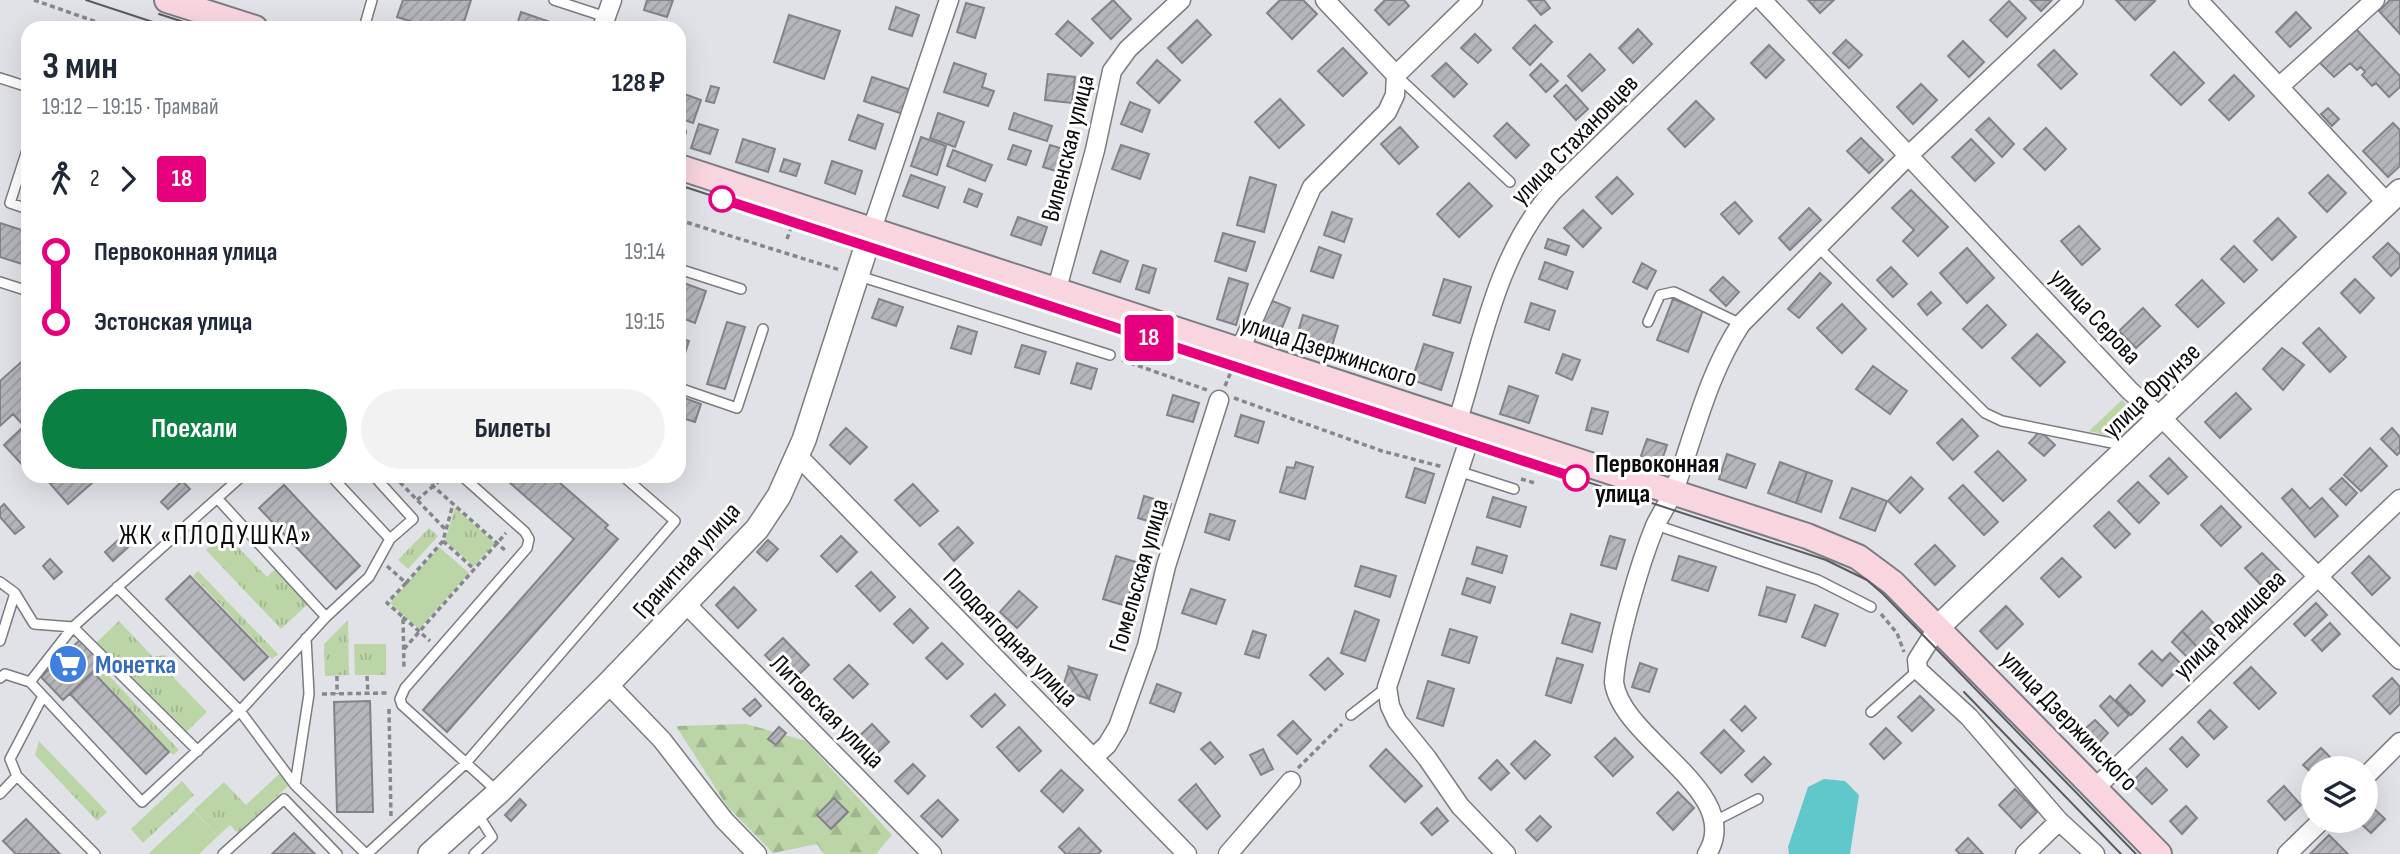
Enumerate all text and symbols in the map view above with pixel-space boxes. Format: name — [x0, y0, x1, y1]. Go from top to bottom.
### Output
text: 3 мин — [42, 44, 118, 89]
text: 128 ₽ — [612, 68, 665, 99]
street label: улица Стахановцев — [1505, 68, 1645, 212]
street label: Виленская улица — [1035, 72, 1102, 225]
text: 19:12 – 19:15 · Трамвай — [42, 93, 219, 121]
icon: walk — [42, 160, 80, 198]
icon: forward — [109, 160, 147, 198]
text: 18 — [171, 164, 192, 193]
text: 2 — [90, 165, 99, 193]
unlabelled marker — [709, 186, 735, 212]
text: Первоконная улица — [94, 237, 277, 268]
text: 19:14 — [625, 238, 665, 266]
street label: улица Серова — [2043, 263, 2147, 371]
text: Эстонская улица — [94, 307, 252, 338]
text: 19:15 — [625, 308, 665, 336]
street label: улица Дзержинского — [1236, 308, 1421, 395]
line badge: 18 — [1118, 315, 1180, 361]
text: 18 — [1139, 323, 1159, 352]
street label: улица Фрунзе — [2097, 337, 2207, 445]
button: Поехали — [42, 389, 347, 469]
button: Билеты — [361, 389, 665, 469]
place label: Первоконная улица — [1595, 449, 1719, 510]
marker: Первоконная улица — [1563, 465, 1589, 491]
street label: Гомельская улица — [1103, 495, 1176, 655]
street label: Гранитная улица — [627, 497, 747, 625]
district label: ЖК «ПЛОДУШКА» — [119, 519, 313, 552]
street label: Плодоягодная улица — [936, 562, 1084, 714]
street label: улица Радищева — [2167, 564, 2293, 686]
supermarket icon: Монетка — [47, 643, 89, 685]
street label: улица Дзержинского — [1994, 644, 2144, 798]
street label: Литовская улица — [763, 649, 890, 776]
place label: Монетка — [95, 650, 176, 681]
map controls — [2301, 756, 2378, 833]
button: layers — [2301, 756, 2378, 833]

